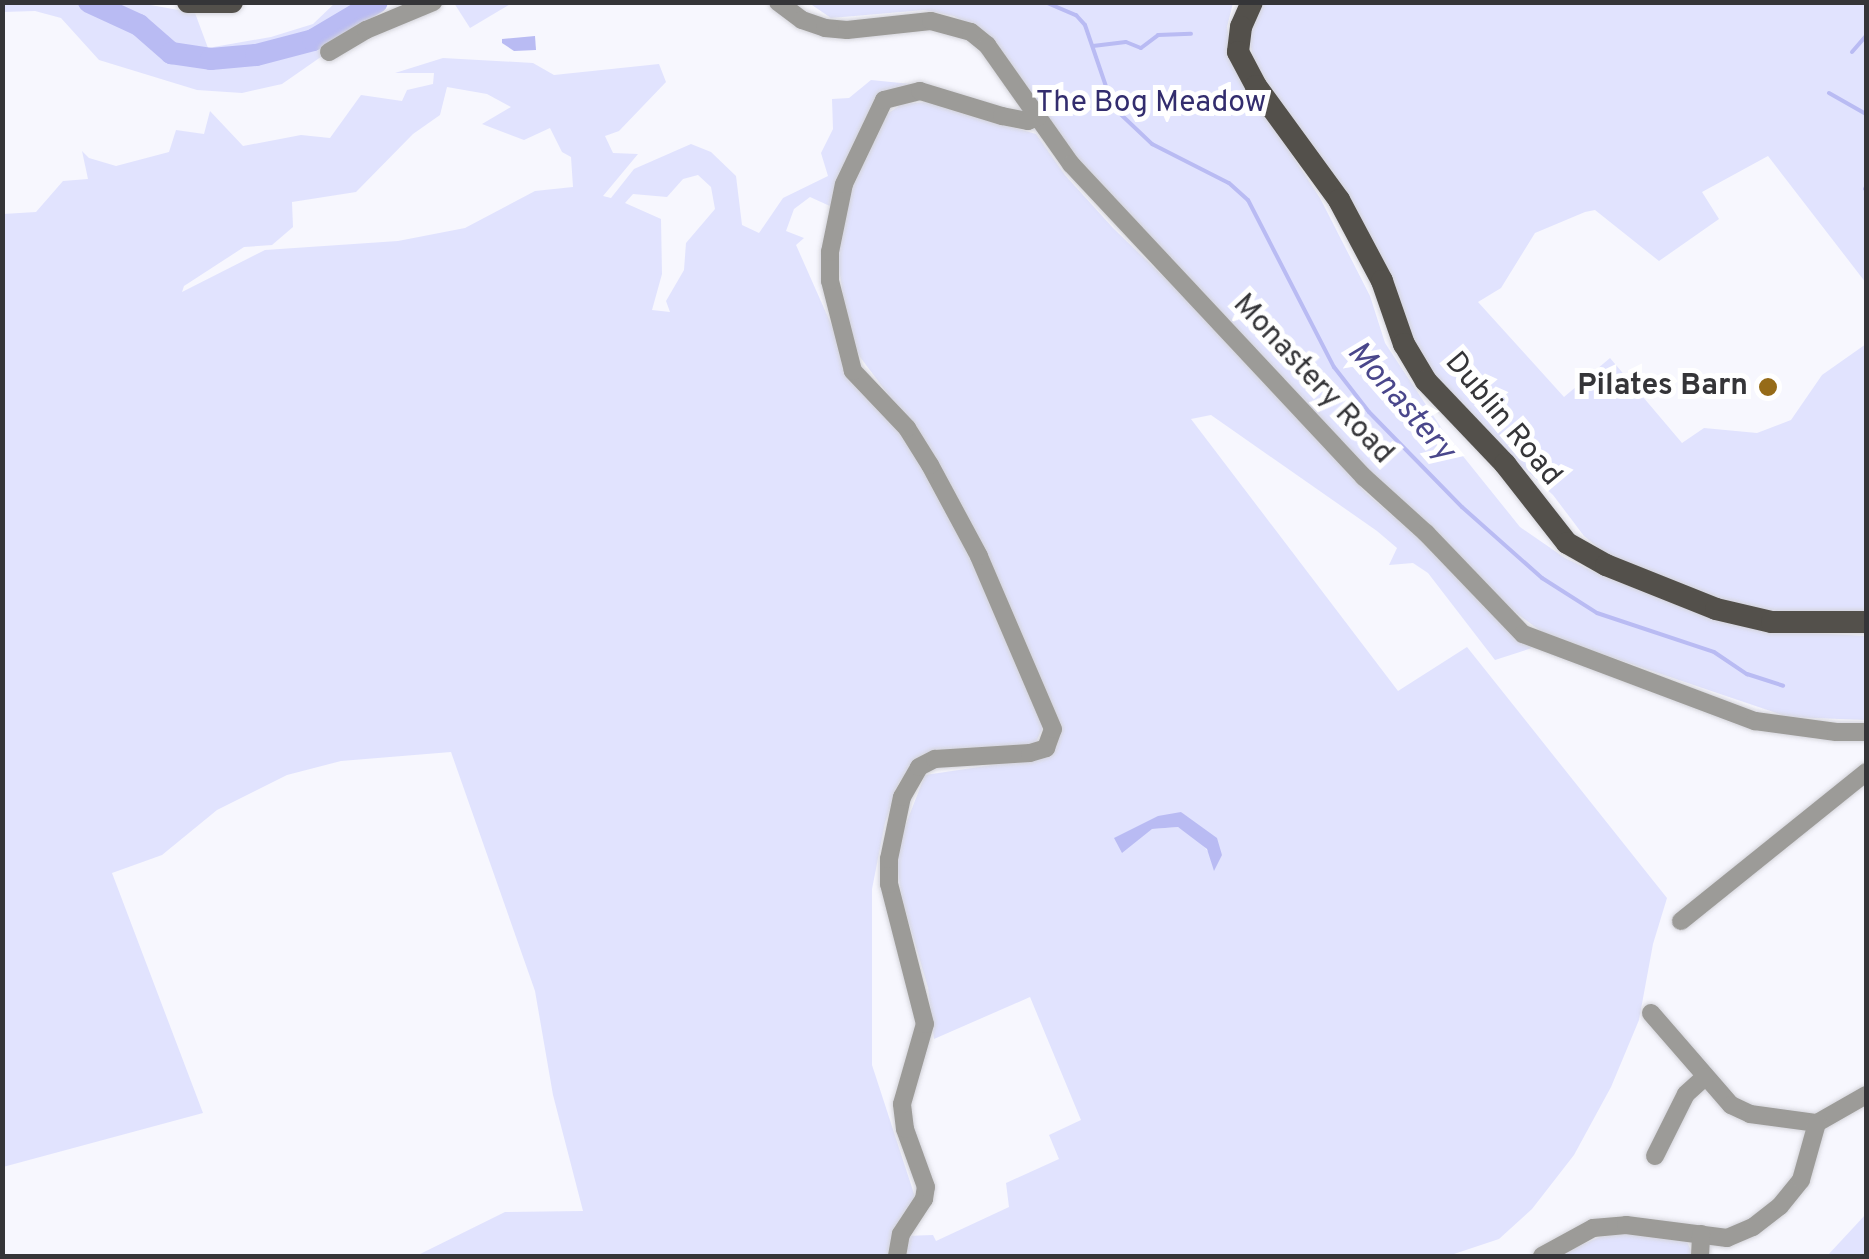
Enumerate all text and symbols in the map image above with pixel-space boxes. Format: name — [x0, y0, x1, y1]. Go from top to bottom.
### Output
park label: The Bog Meadow — [1036, 86, 1266, 122]
street label: Monastery Road — [1224, 288, 1400, 472]
water label: Monastery — [1338, 334, 1462, 470]
street label: Dublin Road — [1436, 346, 1568, 494]
place label: Pilates Barn — [1577, 369, 1748, 405]
marker: Pilates Barn — [1757, 376, 1779, 398]

